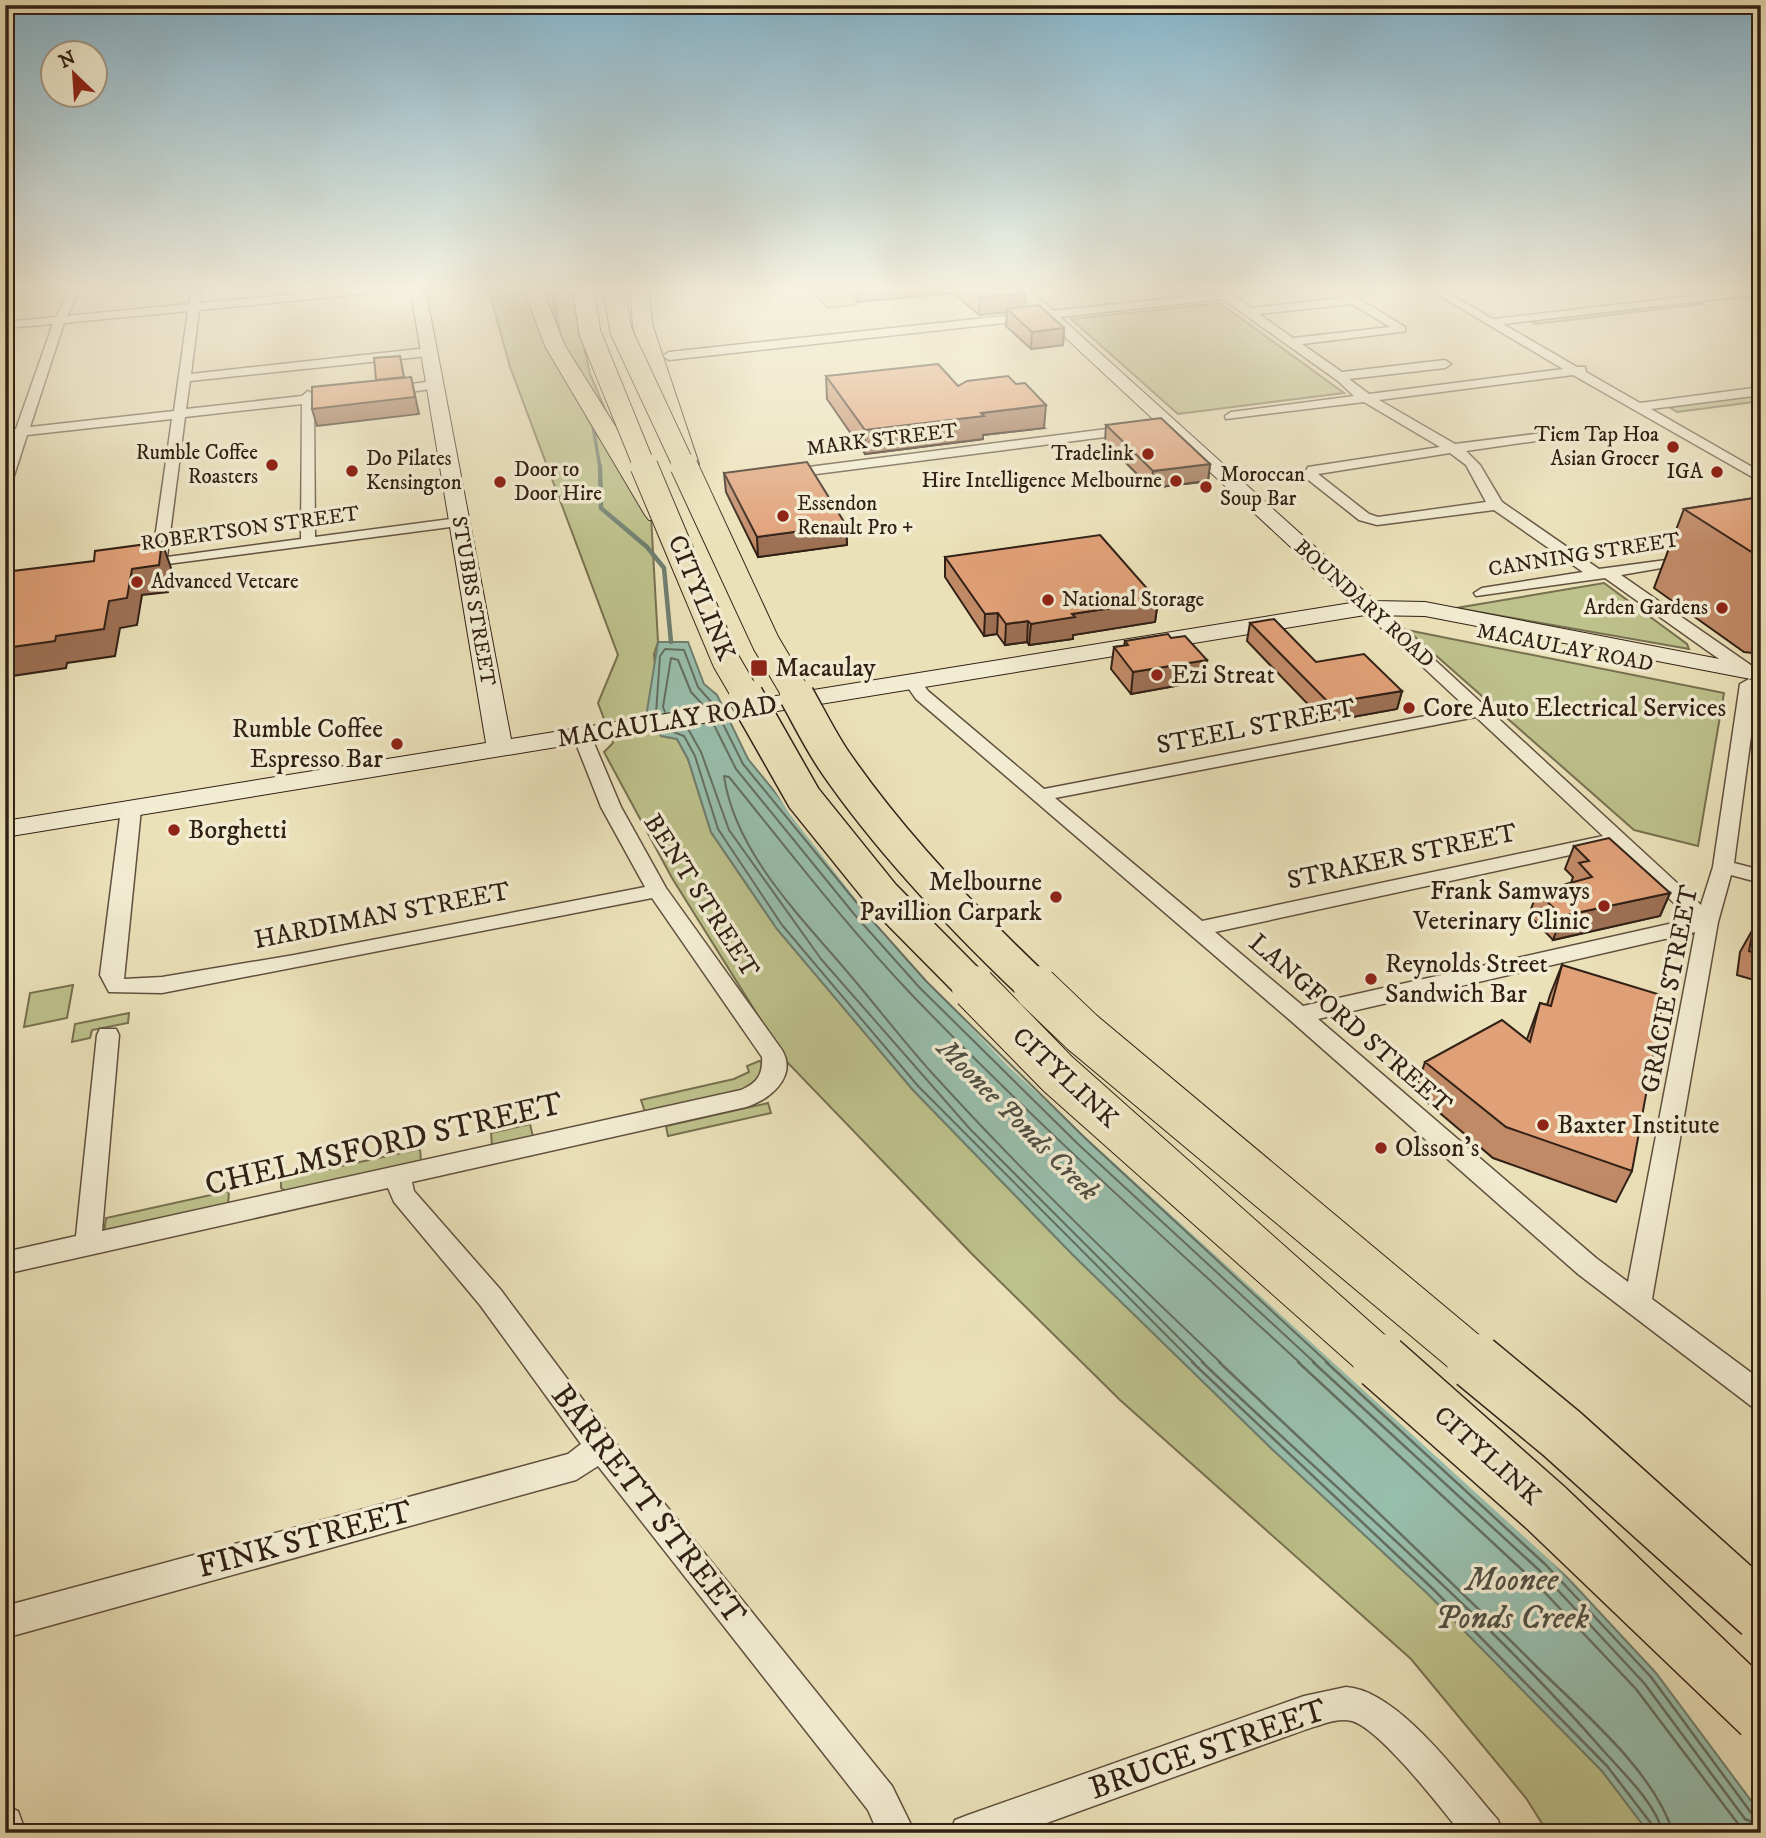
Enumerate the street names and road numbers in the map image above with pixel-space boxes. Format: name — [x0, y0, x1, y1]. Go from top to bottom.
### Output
street label: MARK STREET — [805, 418, 959, 462]
street label: ROBERTSON STREET — [139, 501, 361, 557]
street label: STUBBS STREET — [445, 514, 501, 688]
street label: CANNING STREET — [1487, 527, 1682, 583]
street label: CITYLINK — [660, 530, 743, 667]
street label: BOUNDARY ROAD — [1289, 534, 1439, 674]
street label: MACAULAY ROAD — [1475, 618, 1655, 678]
street label: MACAULAY ROAD — [555, 688, 779, 756]
street label: STEEL STREET — [1154, 692, 1358, 762]
street label: BENT STREET — [636, 808, 766, 984]
street label: STRAKER STREET — [1284, 816, 1520, 897]
street label: HARDIMAN STREET — [251, 875, 513, 957]
street label: GRACIE STREET — [1634, 882, 1706, 1096]
street label: LANGFORD STREET — [1242, 927, 1459, 1121]
street label: CITYLINK — [1005, 1020, 1126, 1136]
street label: CHELMSFORD STREET — [201, 1084, 567, 1206]
street label: BARRETT STREET — [542, 1377, 754, 1633]
street label: CITYLINK — [1426, 1399, 1548, 1513]
street label: FINK STREET — [193, 1492, 417, 1588]
street label: BRUCE STREET — [1084, 1691, 1332, 1809]

